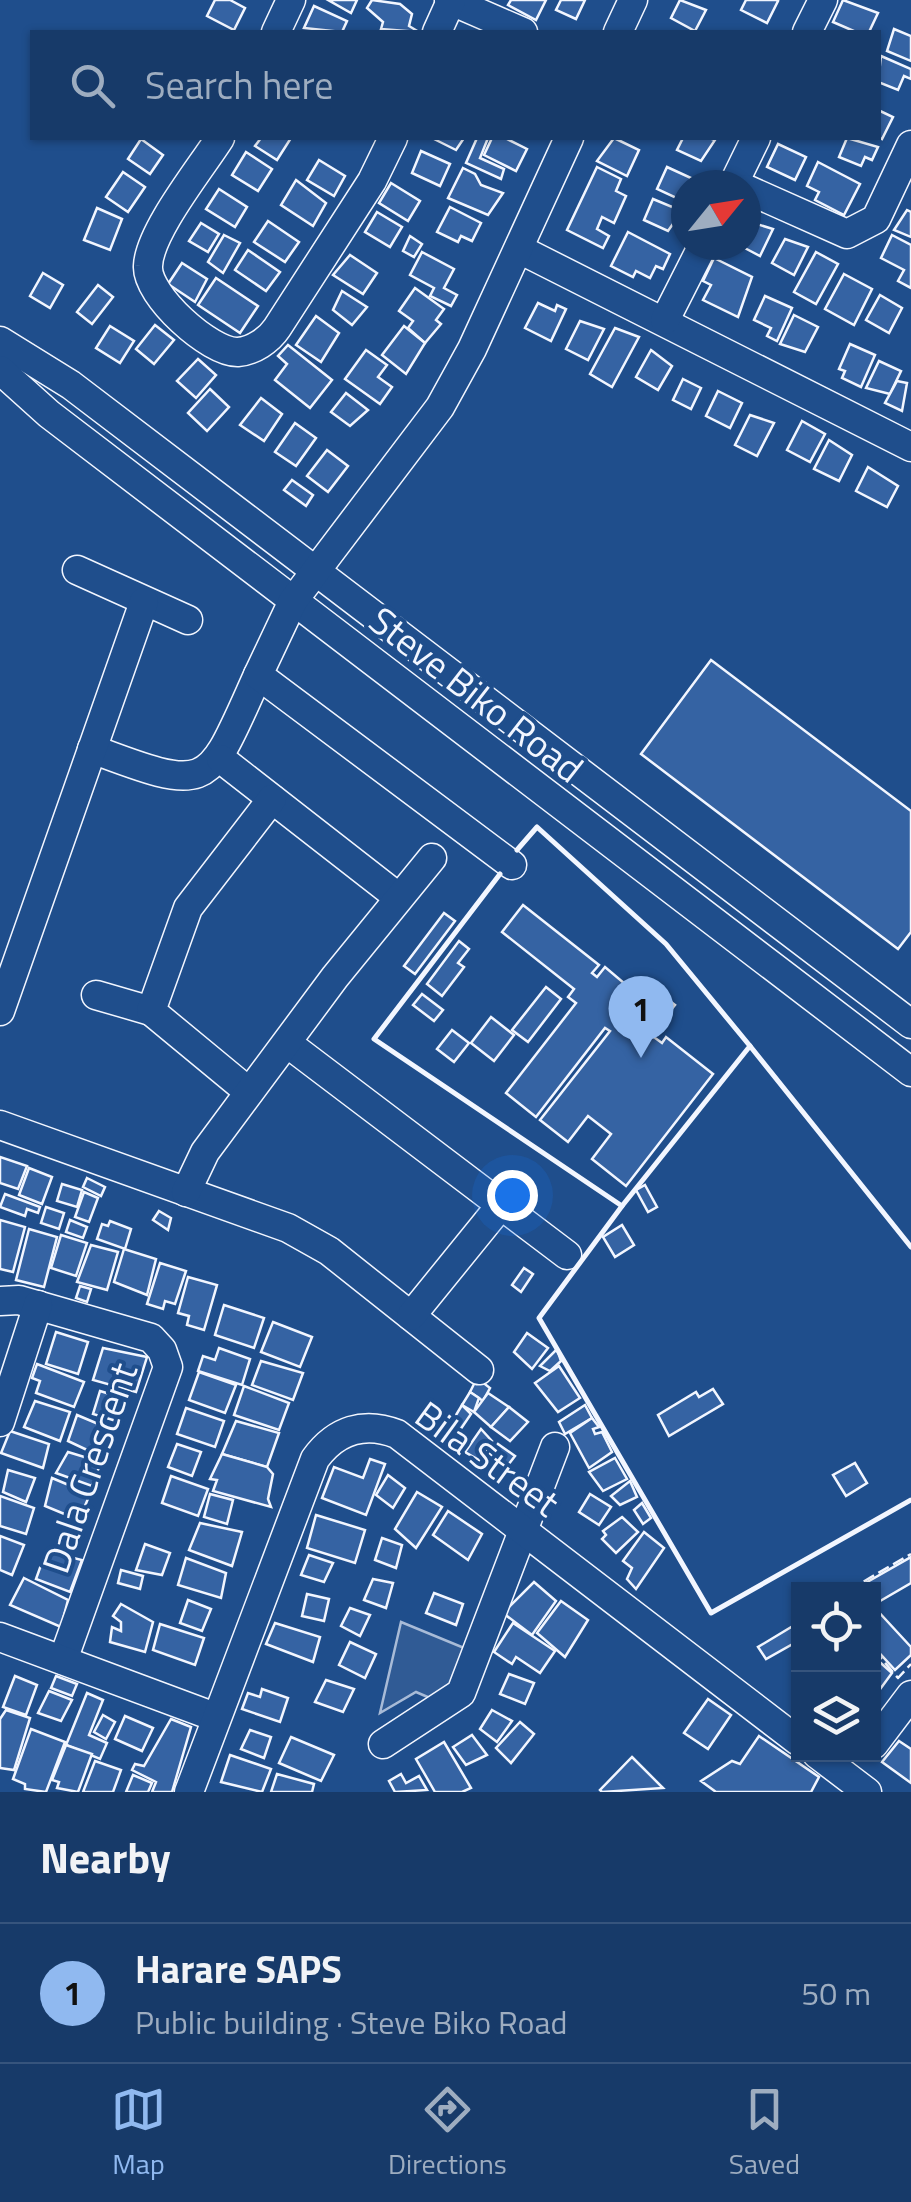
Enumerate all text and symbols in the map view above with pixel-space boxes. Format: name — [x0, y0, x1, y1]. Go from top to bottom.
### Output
search box — [30, 30, 881, 140]
text: Search here — [145, 56, 333, 114]
icon: search — [65, 58, 120, 113]
north arrow — [671, 170, 761, 260]
street label: Steve Biko Road — [357, 592, 596, 797]
pin: 1 — [608, 976, 674, 1058]
your location — [487, 1170, 538, 1221]
street label: Dala Crescent — [26, 1355, 152, 1581]
street label: Bila Street — [403, 1386, 572, 1530]
map controls — [791, 1582, 881, 1762]
button: locate — [791, 1582, 881, 1672]
button: layers — [791, 1672, 881, 1762]
text: Nearby — [40, 1825, 171, 1889]
text: Harare SAPS — [135, 1940, 342, 1998]
text: 1 — [64, 1969, 81, 2017]
text: 50 m — [801, 1969, 871, 2017]
text: Public building · Steve Biko Road — [135, 1998, 567, 2046]
tab: Map — [111, 2082, 166, 2185]
tab: Directions — [388, 2082, 507, 2185]
tab: Saved — [729, 2082, 800, 2185]

